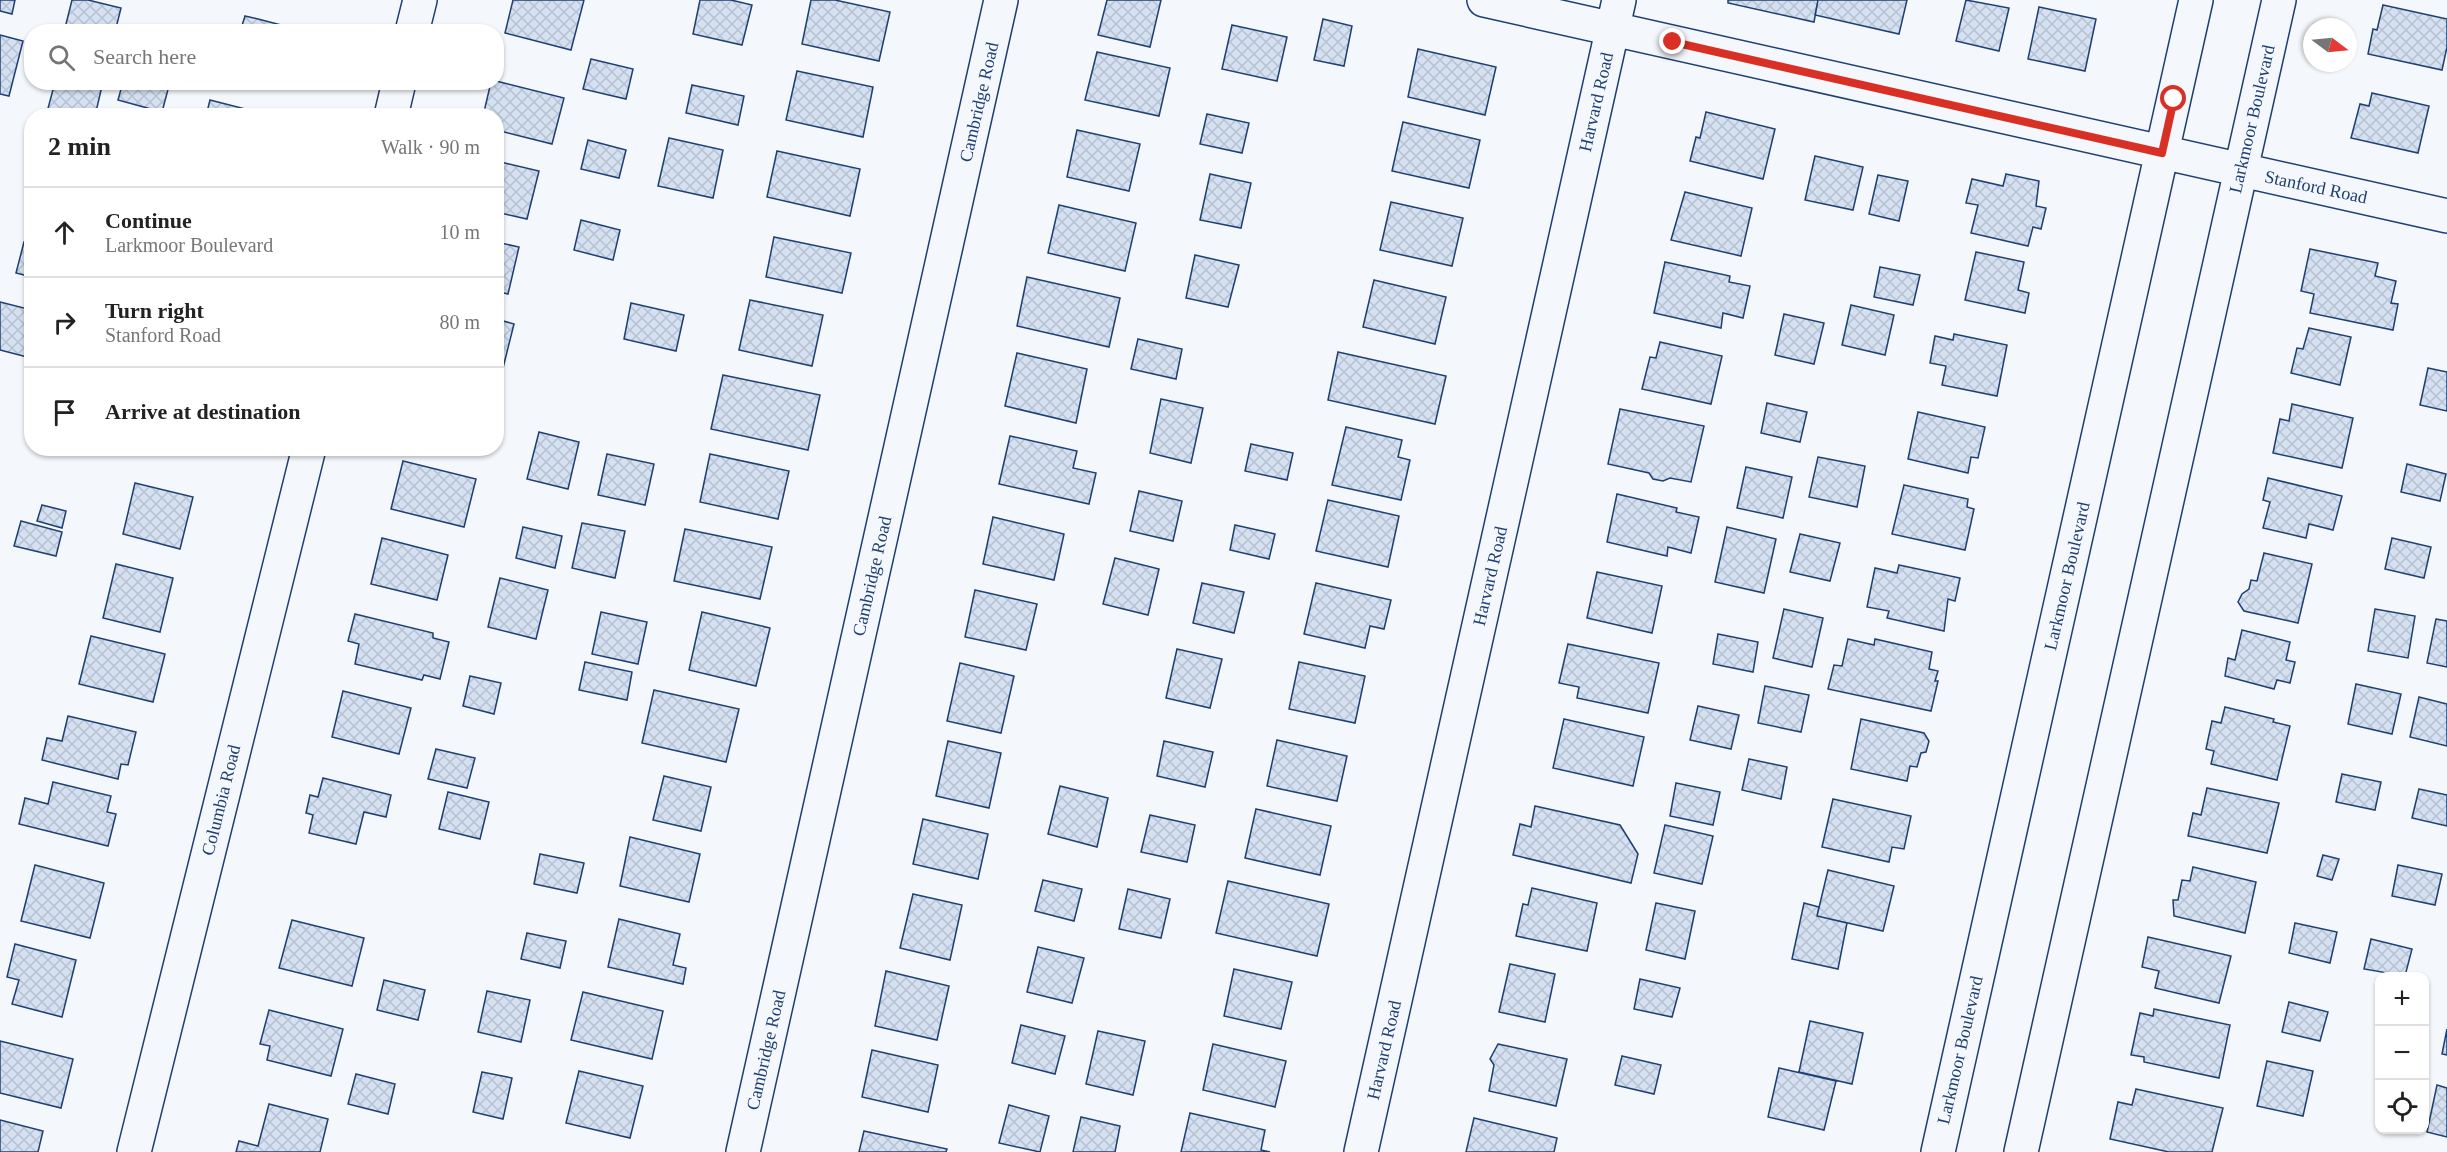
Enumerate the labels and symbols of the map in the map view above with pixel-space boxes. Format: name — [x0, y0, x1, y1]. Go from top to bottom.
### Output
north arrow — [2303, 18, 2357, 72]
route end — [1659, 28, 1685, 54]
street label: Cambridge Road — [955, 40, 1003, 164]
street label: Larkmoor Boulevard — [2225, 43, 2279, 195]
street label: Harvard Road — [1575, 50, 1617, 154]
route start — [2160, 85, 2186, 111]
street label: Stanford Road — [2263, 166, 2369, 208]
street label: Larkmoor Boulevard — [2040, 500, 2094, 652]
street label: Cambridge Road — [848, 514, 896, 638]
street label: Harvard Road — [1469, 524, 1511, 628]
street label: Columbia Road — [198, 743, 244, 857]
street label: Larkmoor Boulevard — [1933, 974, 1987, 1126]
street label: Cambridge Road — [742, 988, 790, 1112]
street label: Harvard Road — [1363, 998, 1405, 1102]

